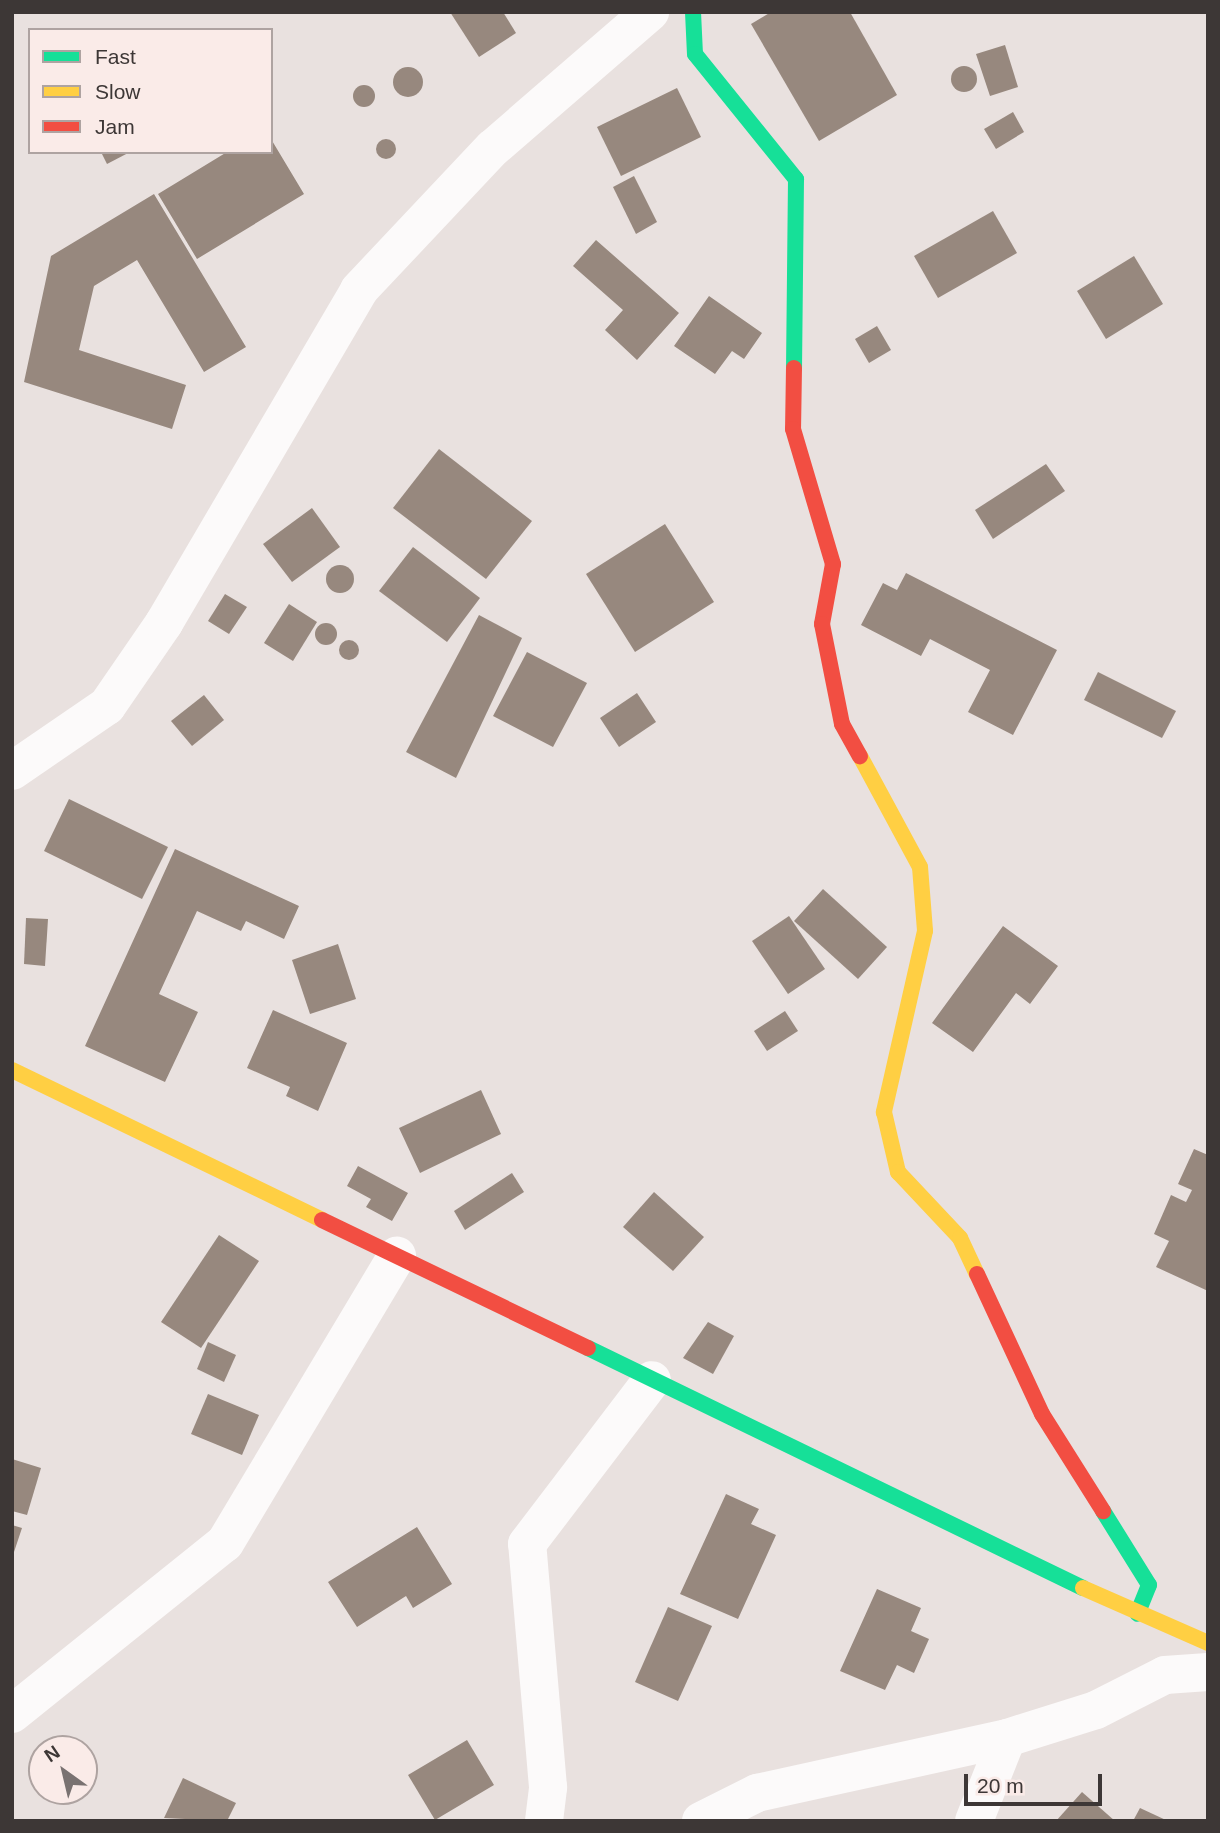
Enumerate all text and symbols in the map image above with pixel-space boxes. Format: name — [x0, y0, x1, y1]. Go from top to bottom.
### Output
legend — [28, 28, 273, 154]
text: Fast — [95, 45, 136, 68]
text: Slow — [95, 80, 141, 103]
text: Jam — [95, 115, 135, 138]
north arrow — [28, 1735, 98, 1805]
text: N — [41, 1741, 64, 1766]
scale bar — [968, 1759, 1106, 1803]
text: 20 m — [977, 1774, 1024, 1797]

